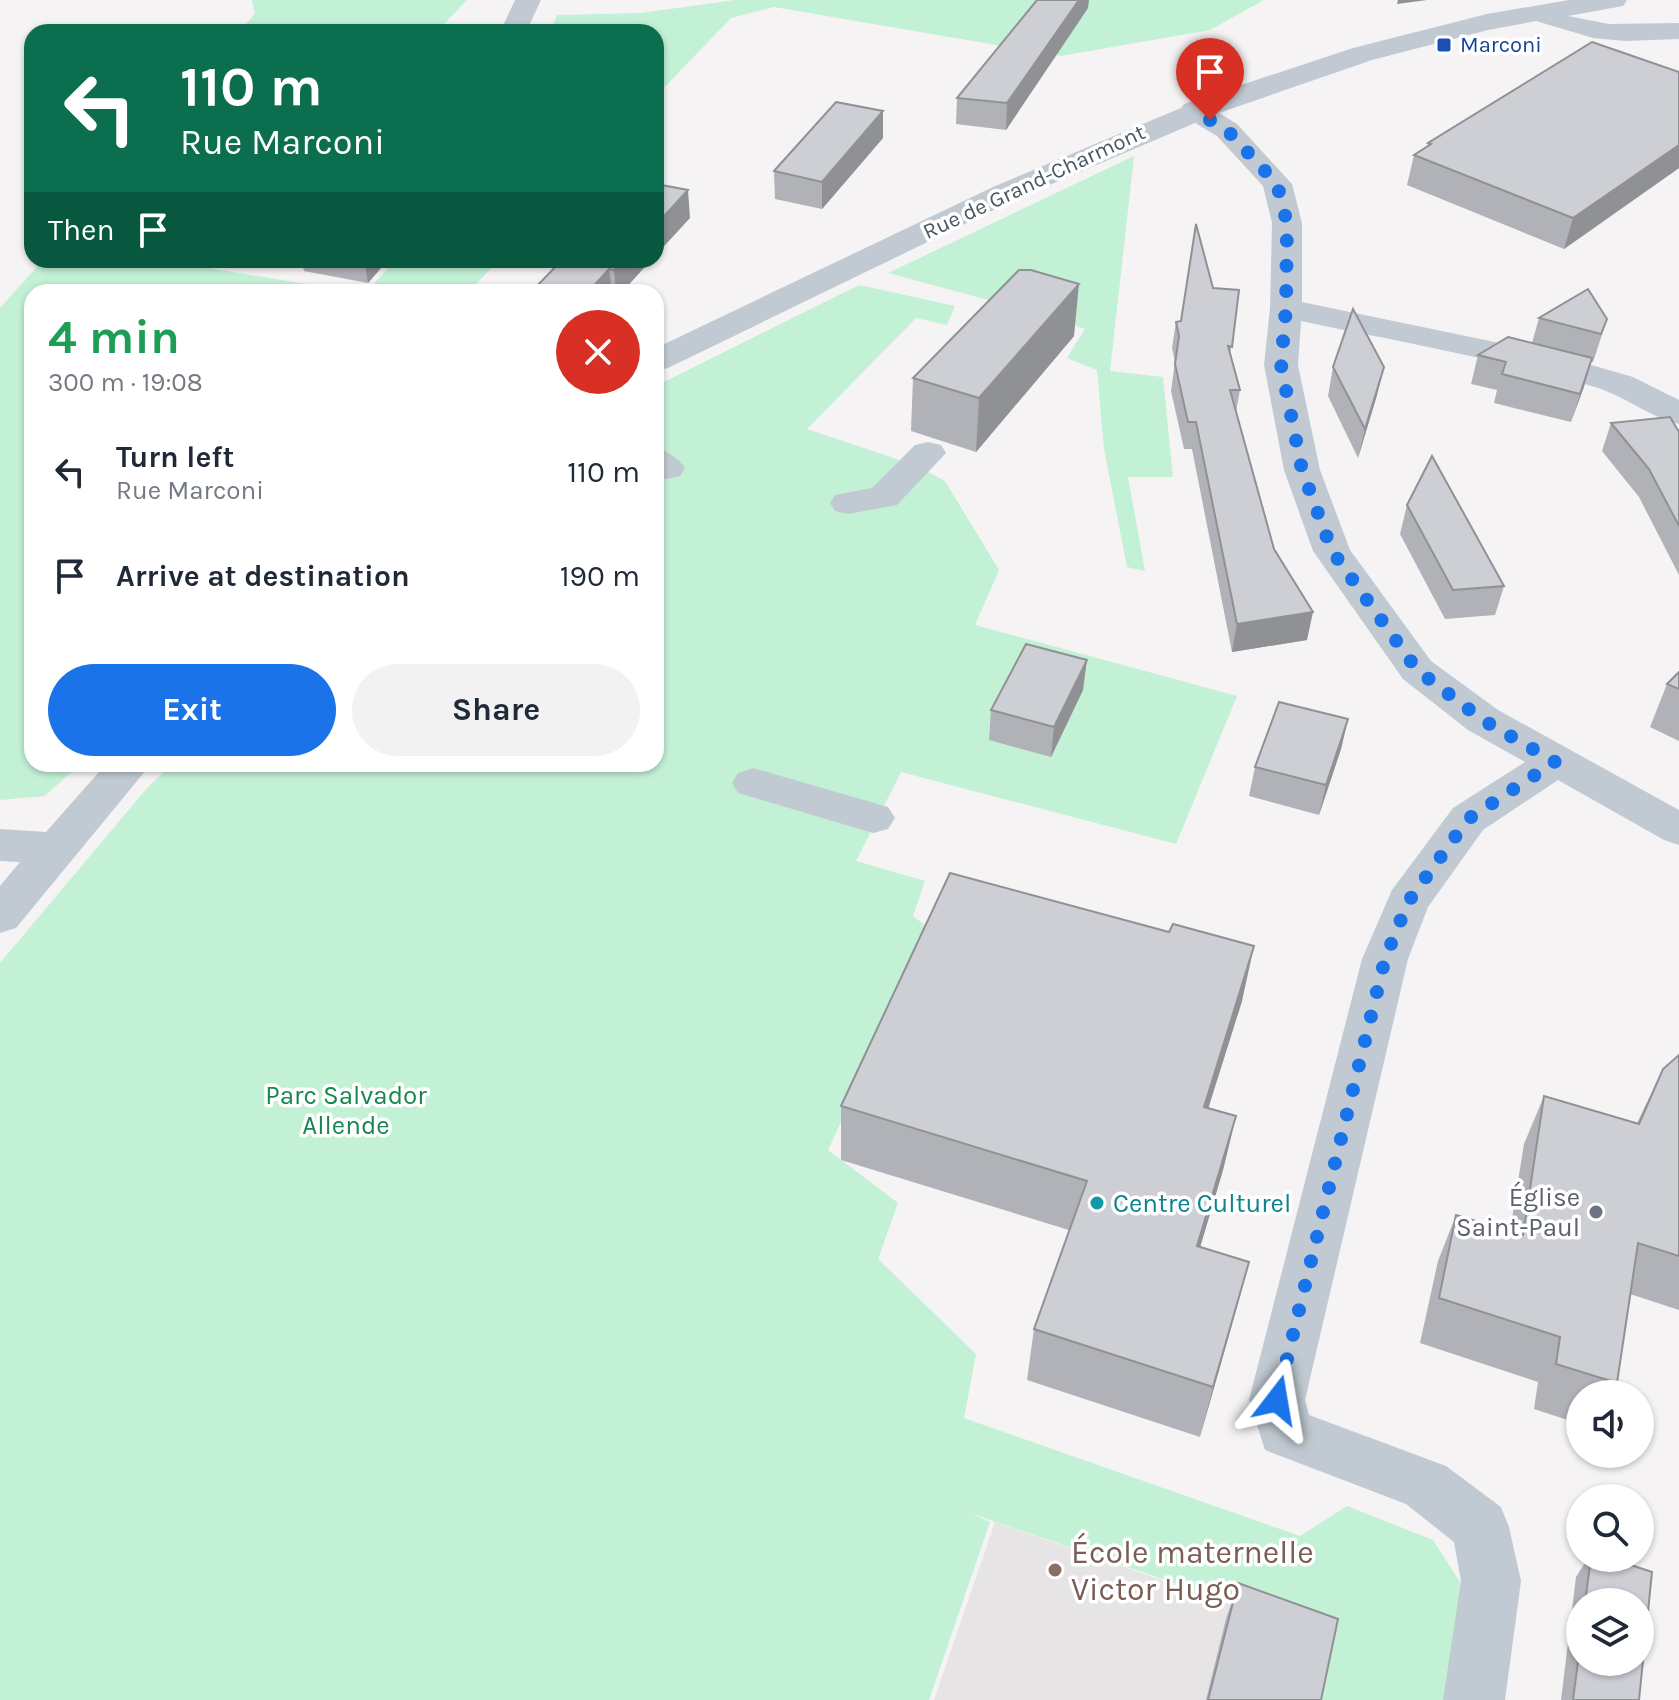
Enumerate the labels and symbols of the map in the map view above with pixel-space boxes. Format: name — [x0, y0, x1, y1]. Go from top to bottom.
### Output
place label: Marconi — [1460, 32, 1542, 58]
marker: Marconi — [1435, 36, 1453, 54]
pin — [1176, 38, 1244, 120]
street label: Rue de Grand-Charmont — [919, 119, 1149, 245]
park label: Parc Salvador Allende — [265, 1080, 427, 1141]
place label: Église Saint-Paul — [1456, 1181, 1580, 1243]
place label: Centre Culturel — [1113, 1188, 1291, 1219]
marker: Centre Culturel — [1088, 1194, 1106, 1212]
marker: Église Saint-Paul — [1587, 1203, 1605, 1221]
position arrow — [1235, 1358, 1319, 1442]
place label: École maternelle Victor Hugo — [1071, 1532, 1314, 1608]
marker: École maternelle Victor Hugo — [1046, 1561, 1064, 1579]

